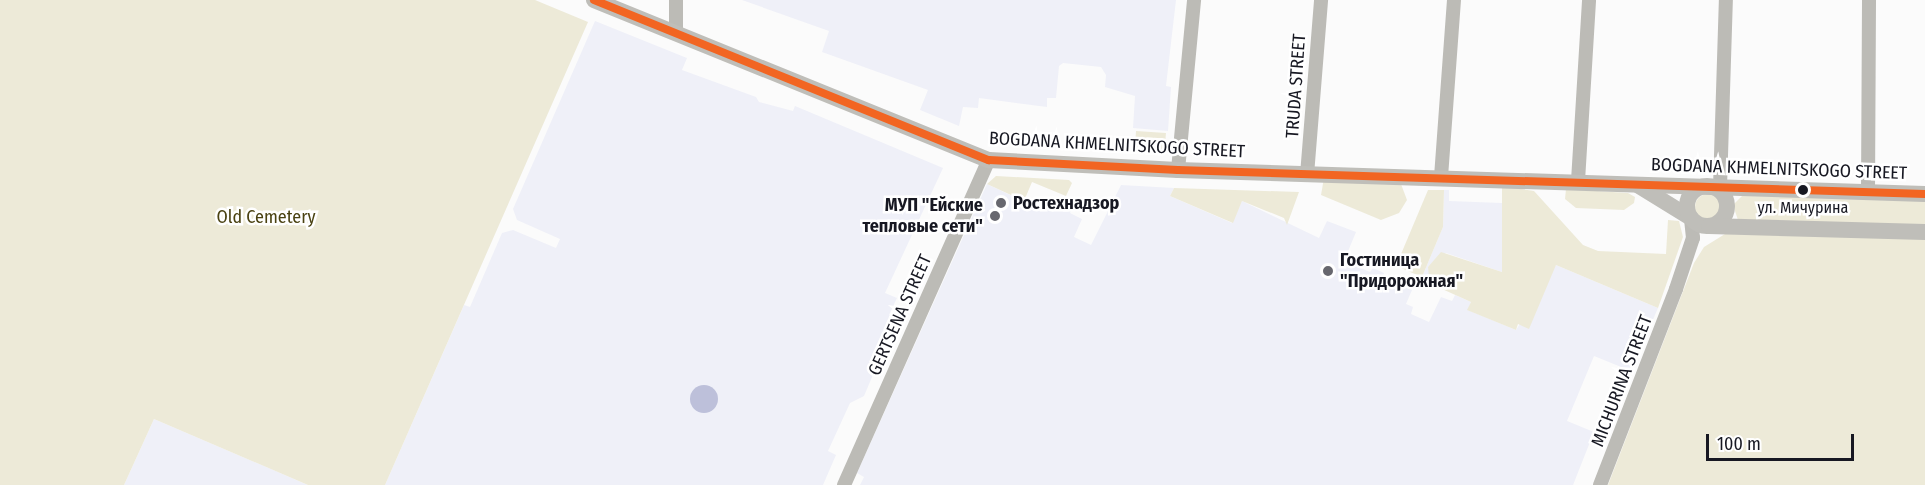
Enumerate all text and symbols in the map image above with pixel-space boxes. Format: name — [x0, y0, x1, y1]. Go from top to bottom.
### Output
street label: TRUDA STREET — [1282, 33, 1310, 139]
street label: BOGDANA KHMELNITSKOGO STREET — [988, 128, 1246, 162]
street label: BOGDANA KHMELNITSKOGO STREET — [1651, 154, 1907, 184]
marker: ул. Мичурина — [1797, 184, 1809, 196]
place label: Ростехнадзор — [1013, 192, 1119, 214]
place label: МУП "Ейские тепловые сети" — [862, 195, 983, 238]
marker: Ростехнадзор — [994, 196, 1008, 210]
place label: ул. Мичурина — [1758, 198, 1848, 218]
park label: Old Cemetery — [216, 206, 316, 228]
marker: МУП "Ейские тепловые сети" — [988, 209, 1002, 223]
place label: Гостиница "Придорожная" — [1340, 250, 1463, 292]
street label: GERTSENA STREET — [864, 251, 936, 379]
marker: Гостиница "Придорожная" — [1321, 264, 1335, 278]
street label: MICHURINA STREET — [1587, 312, 1657, 450]
scale bar — [1709, 422, 1858, 460]
text: 100 m — [1717, 433, 1761, 455]

